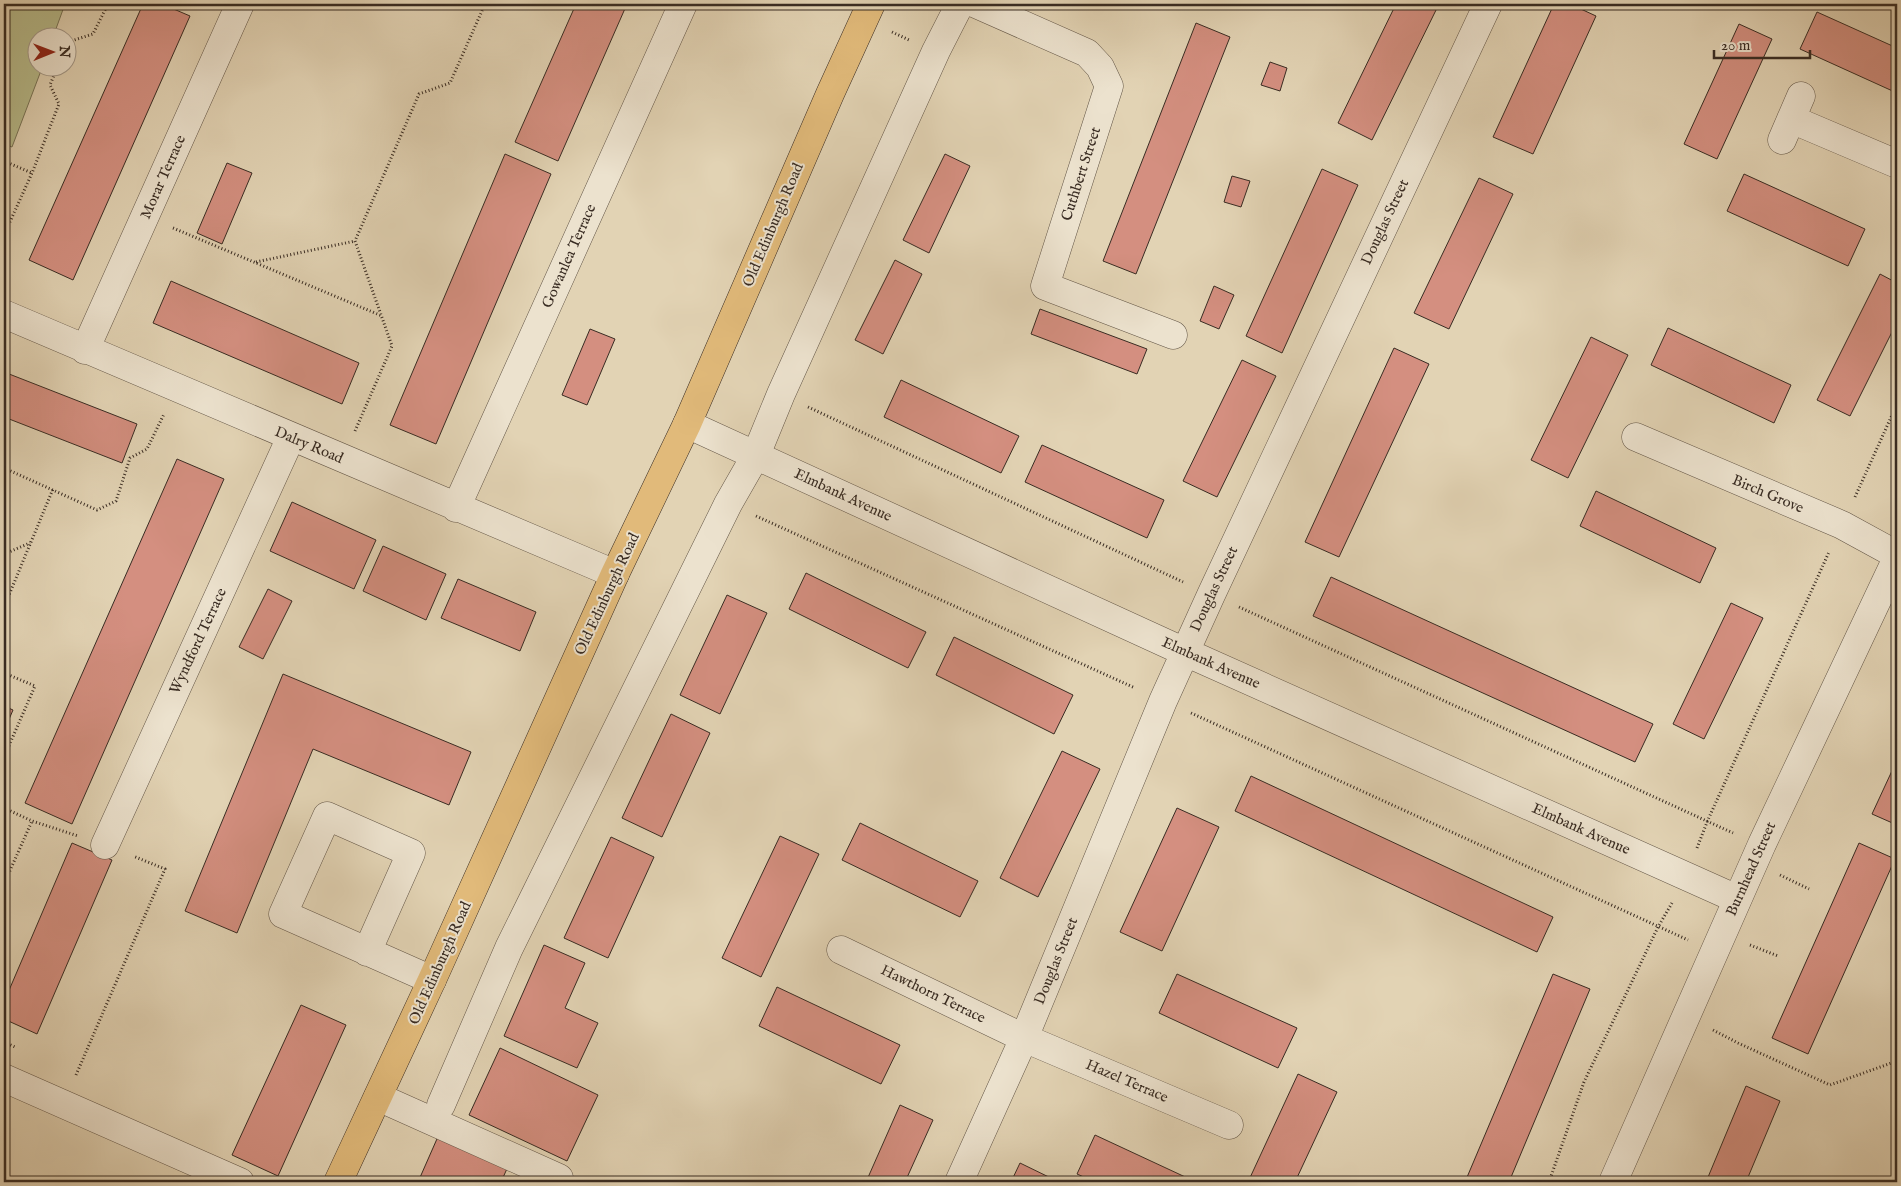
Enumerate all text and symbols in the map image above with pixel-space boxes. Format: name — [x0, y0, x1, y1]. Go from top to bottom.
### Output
north arrow — [28, 28, 78, 78]
scale bar — [1714, 28, 1810, 60]
text: 20 m — [1721, 36, 1751, 55]
text: N — [55, 45, 73, 58]
street label: Cuthbert Street — [1057, 125, 1105, 223]
street label: Morar Terrace — [136, 132, 190, 222]
street label: Old Edinburgh Road — [738, 159, 808, 290]
street label: Douglas Street — [1357, 176, 1413, 268]
street label: Gowanlea Terrace — [538, 201, 601, 311]
street label: Dalry Road — [272, 422, 347, 468]
street label: Elmbank Avenue — [791, 464, 895, 526]
street label: Birch Grove — [1729, 470, 1807, 518]
street label: Old Edinburgh Road — [570, 529, 644, 658]
street label: Douglas Street — [1186, 543, 1242, 635]
street label: Wyndford Terrace — [165, 585, 231, 697]
street label: Elmbank Avenue — [1159, 633, 1263, 693]
street label: Elmbank Avenue — [1529, 799, 1633, 859]
street label: Burnhead Street — [1722, 819, 1780, 919]
street label: Old Edinburgh Road — [404, 898, 476, 1027]
street label: Douglas Street — [1030, 915, 1082, 1007]
street label: Hawthorn Terrace — [877, 960, 989, 1028]
street label: Hazel Terrace — [1083, 1055, 1171, 1107]

